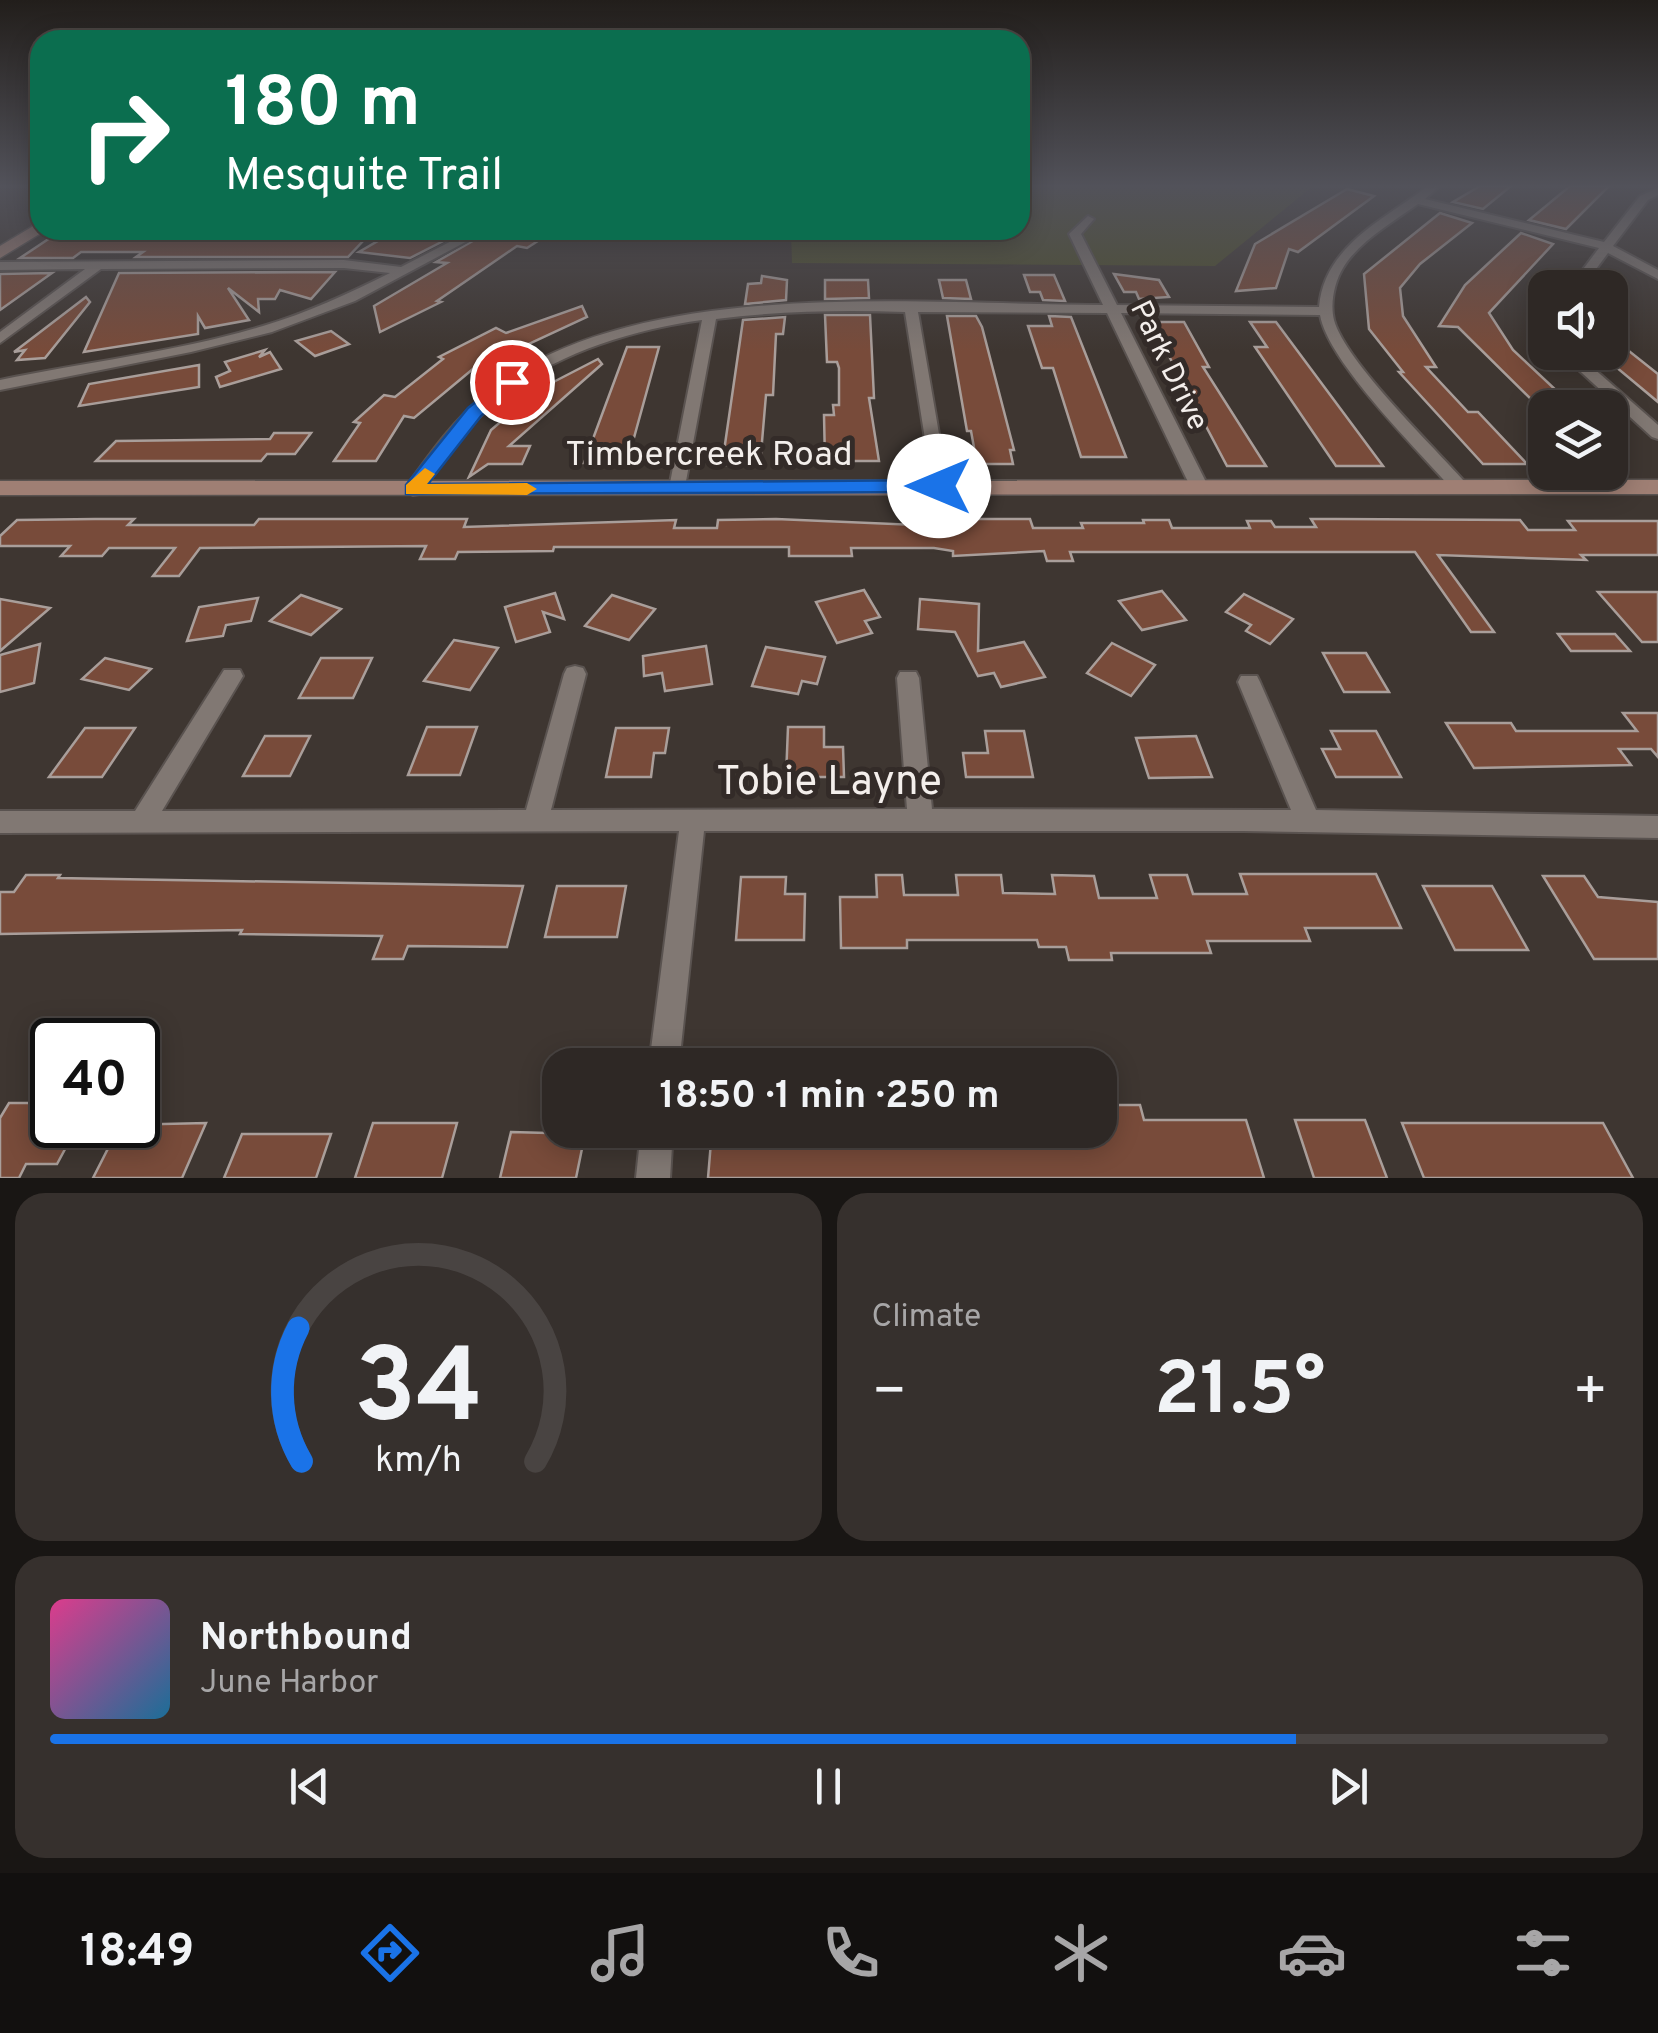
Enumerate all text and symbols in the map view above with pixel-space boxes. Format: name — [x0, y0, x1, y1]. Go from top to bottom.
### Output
text: 180 m — [225, 62, 421, 151]
icon: right — [60, 70, 190, 200]
text: Mesquite Trail — [225, 149, 503, 206]
map controls — [1528, 270, 1628, 490]
button: sound — [1528, 270, 1628, 370]
street label: Park Drive — [1120, 295, 1215, 437]
pin — [470, 340, 555, 425]
icon: arrive — [485, 355, 540, 410]
button: layers — [1528, 390, 1628, 490]
street label: Timbercreek Road — [565, 434, 853, 478]
position arrow — [887, 434, 991, 538]
street label: Tobie Layne — [716, 757, 942, 810]
speed limit sign: 40 — [30, 1018, 160, 1148]
text: 18:50 · 1 min · 250 m — [660, 1073, 999, 1122]
text: Climate — [872, 1298, 981, 1338]
text: 34 — [354, 1327, 483, 1459]
text: 21.5° — [1154, 1346, 1325, 1441]
text: − — [872, 1359, 907, 1429]
text: + — [1573, 1359, 1608, 1429]
text: km/h — [375, 1439, 462, 1485]
text: Northbound — [200, 1615, 412, 1664]
text: June Harbor — [200, 1664, 379, 1704]
icon: previous — [282, 1759, 337, 1814]
icon: pause — [801, 1759, 856, 1814]
icon: next — [1321, 1759, 1376, 1814]
icon: directions — [355, 1918, 425, 1988]
icon: music — [585, 1918, 655, 1988]
icon: phone — [816, 1918, 886, 1988]
icon: climate — [1046, 1918, 1116, 1988]
icon: car — [1277, 1918, 1347, 1988]
icon: filters — [1508, 1918, 1578, 1988]
text: 18:49 — [80, 1925, 194, 1982]

